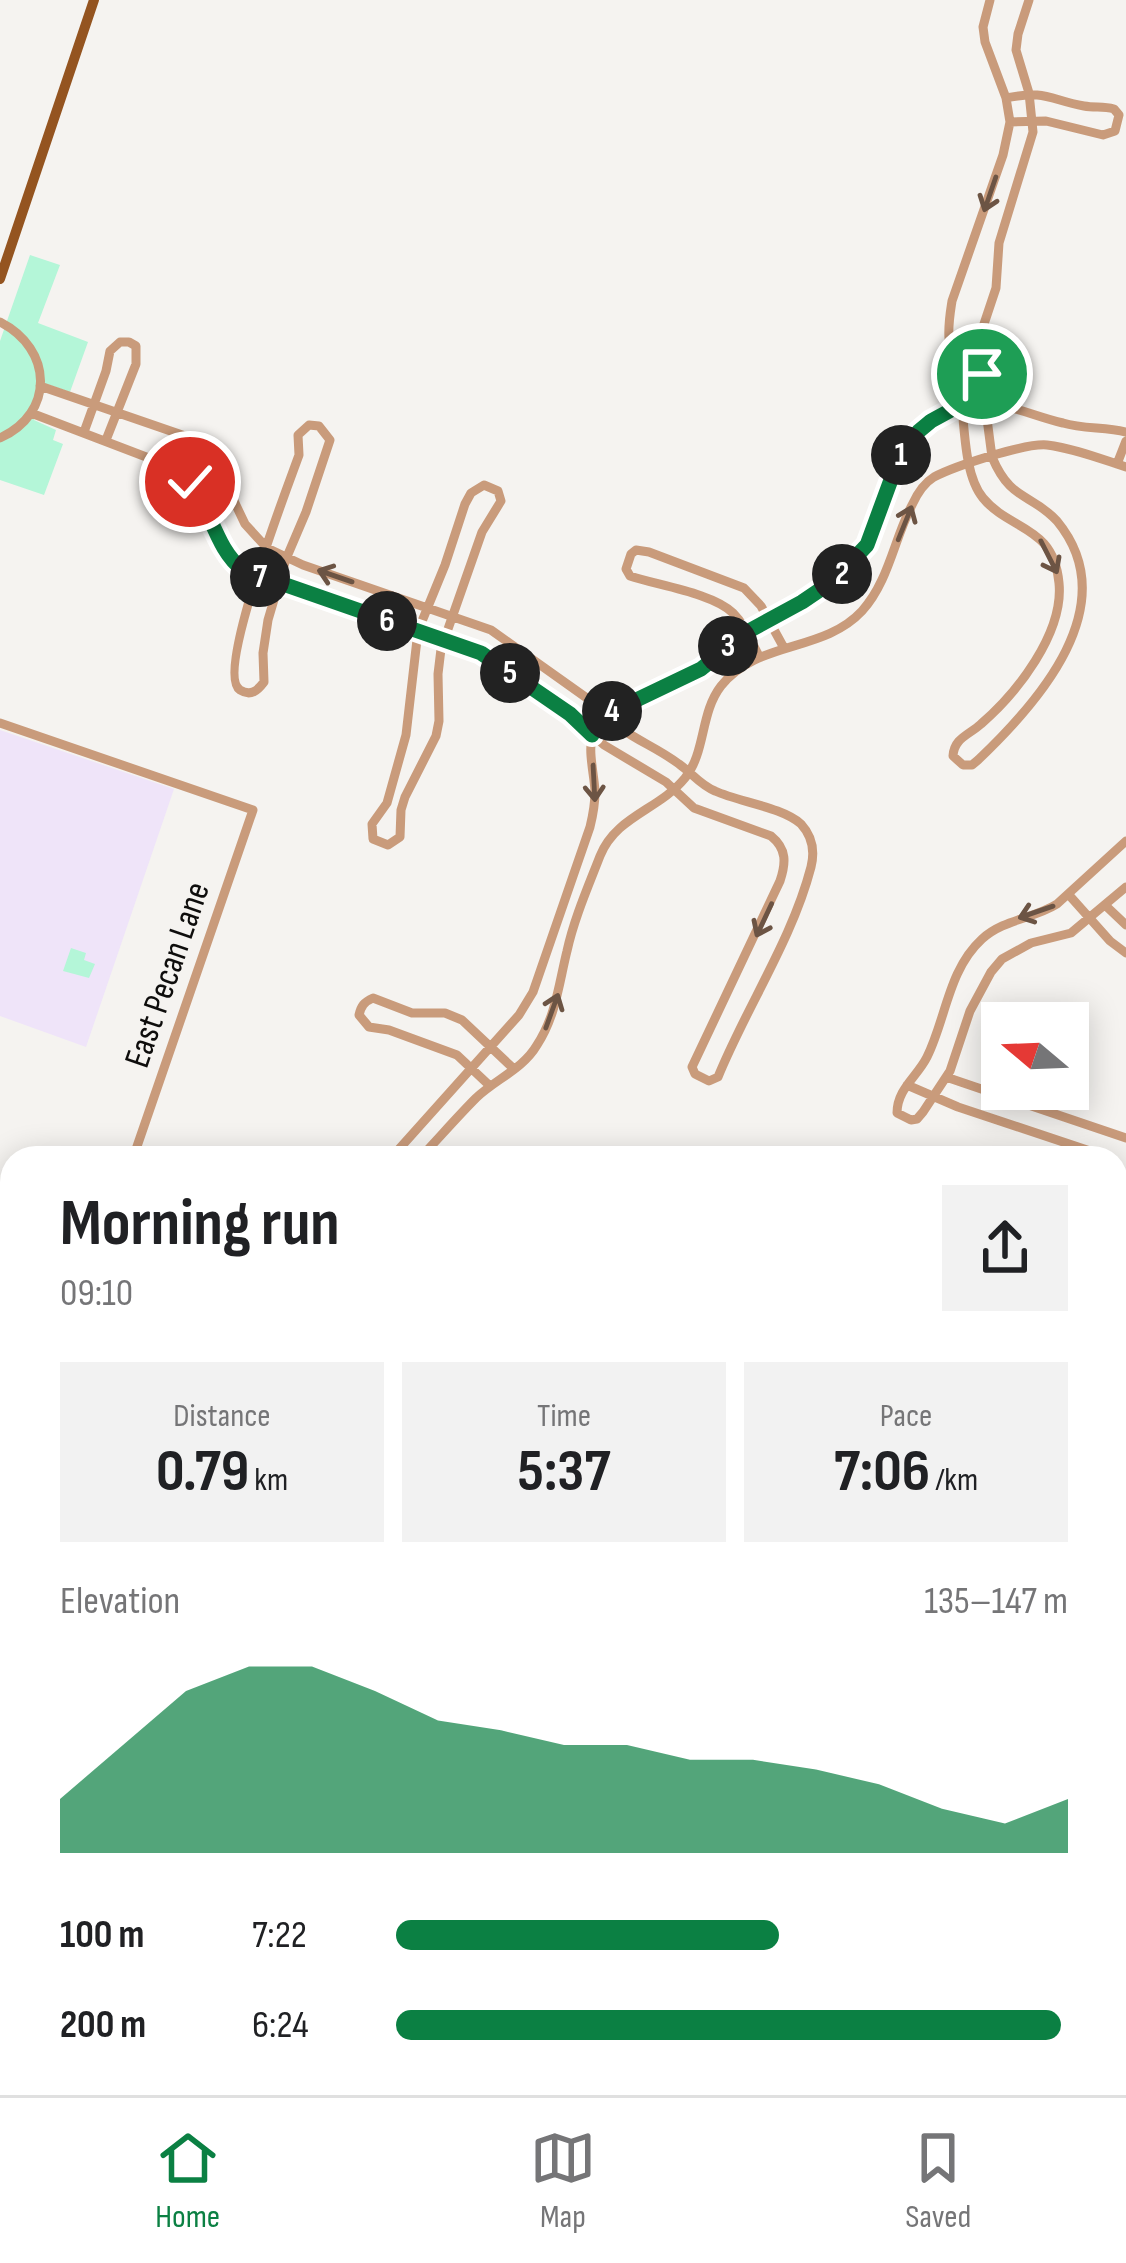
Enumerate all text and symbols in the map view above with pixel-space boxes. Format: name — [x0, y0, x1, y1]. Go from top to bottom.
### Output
one-way arrow — [978, 175, 999, 212]
pin — [931, 323, 1033, 425]
icon: arrive — [949, 341, 1015, 407]
pin: 1 — [871, 425, 931, 485]
pin — [139, 431, 241, 533]
text: 1 — [895, 435, 907, 475]
icon: check — [157, 449, 223, 515]
one-way arrow — [895, 505, 917, 542]
one-way arrow — [1038, 539, 1061, 575]
pin: 2 — [812, 544, 872, 604]
pin: 7 — [230, 547, 290, 607]
text: 2 — [835, 554, 849, 594]
text: 7 — [253, 557, 267, 597]
one-way arrow — [317, 564, 354, 585]
pin: 6 — [357, 591, 417, 651]
text: 6 — [379, 601, 395, 641]
pin: 3 — [698, 616, 758, 676]
text: 3 — [721, 626, 735, 666]
pin: 5 — [480, 643, 540, 703]
text: 5 — [503, 653, 517, 693]
pin: 4 — [582, 681, 642, 741]
text: 4 — [604, 691, 620, 731]
one-way arrow — [582, 763, 605, 802]
street label: East Pecan Lane — [116, 877, 220, 1073]
one-way arrow — [752, 901, 774, 937]
one-way arrow — [1017, 903, 1055, 925]
one-way arrow — [543, 993, 564, 1030]
north arrow — [981, 1002, 1089, 1110]
map controls — [981, 1002, 1089, 1110]
text: Morning run — [60, 1185, 340, 1264]
button: share — [942, 1185, 1068, 1311]
text: 09:10 — [60, 1270, 133, 1317]
text: Distance — [173, 1396, 271, 1436]
text: Time — [537, 1396, 591, 1436]
text: Pace — [880, 1396, 932, 1436]
text: 0.79 — [156, 1436, 249, 1508]
text: 5:37 — [518, 1436, 610, 1508]
text: 7:06 — [834, 1436, 930, 1508]
text: km — [249, 1460, 288, 1500]
text: /km — [930, 1460, 978, 1500]
text: Elevation — [60, 1578, 180, 1625]
text: 135–147 m — [924, 1578, 1068, 1625]
text: 100 m — [60, 1912, 144, 1959]
text: 7:22 — [252, 1912, 307, 1959]
text: 200 m — [60, 2002, 146, 2049]
text: 6:24 — [252, 2002, 309, 2049]
tab: Home — [155, 2125, 221, 2237]
tab: Map — [530, 2125, 596, 2237]
tab: Saved — [905, 2125, 971, 2237]

